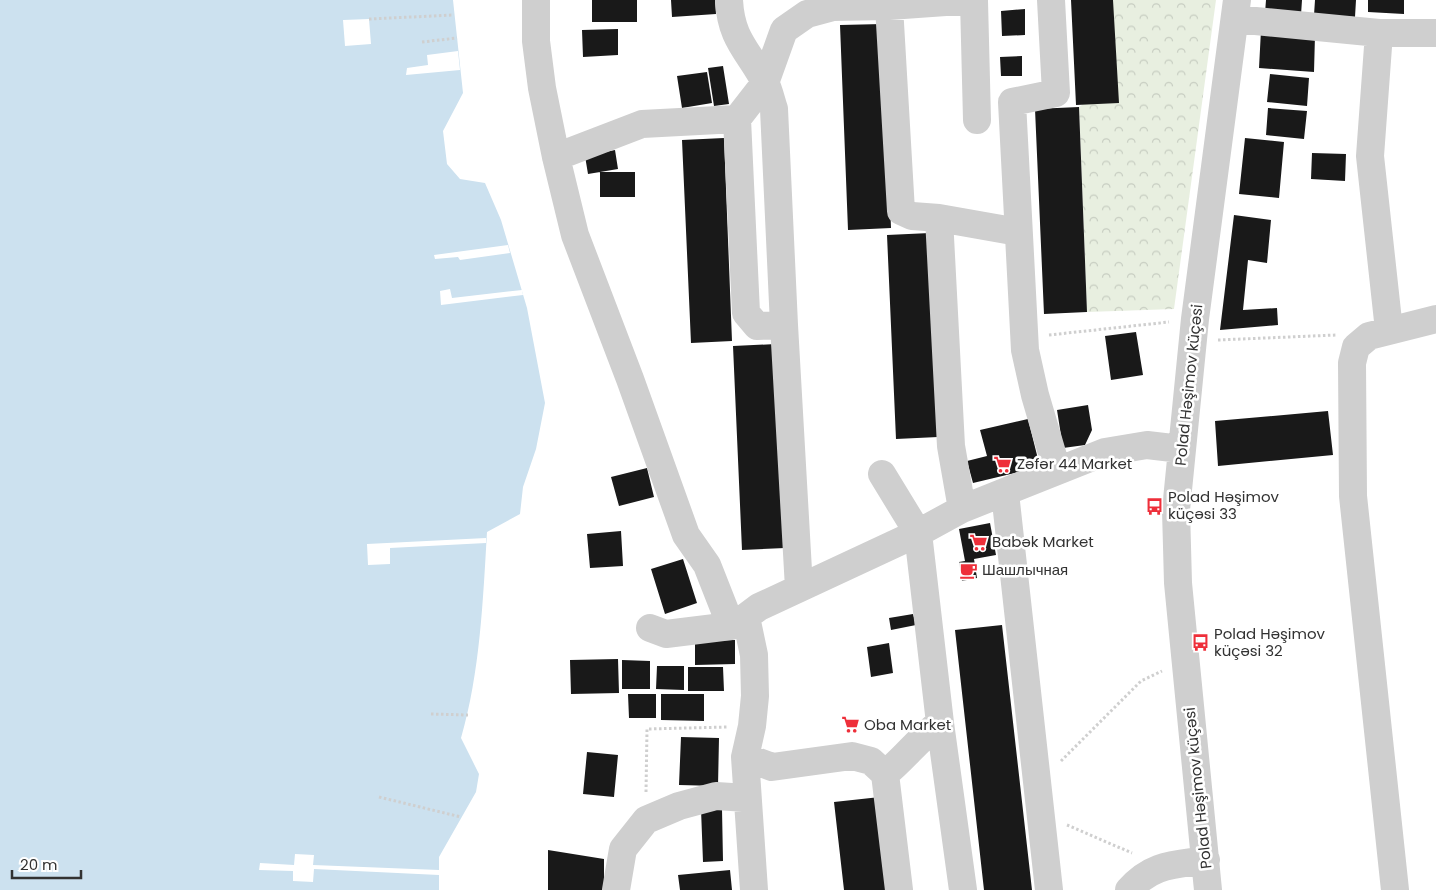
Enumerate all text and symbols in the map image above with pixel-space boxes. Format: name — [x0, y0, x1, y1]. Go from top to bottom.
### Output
street label: Polad Həşimov küçəsi — [1170, 303, 1207, 467]
place label: Zəfər 44 Market — [1017, 453, 1132, 474]
supermarket icon: Zəfər 44 Market — [993, 454, 1013, 474]
place label: Polad Həşimov küçəsi 33 — [1168, 486, 1280, 524]
bus stop icon: Polad Həşimov küçəsi 33 — [1144, 496, 1164, 516]
place label: Babək Market — [992, 531, 1094, 552]
supermarket icon: Babək Market — [968, 532, 988, 552]
place label: Шашлычная — [982, 559, 1068, 580]
cafe icon: Шашлычная — [958, 560, 978, 580]
place label: Polad Həşimov küçəsi 32 — [1214, 623, 1326, 661]
bus stop icon: Polad Həşimov küçəsi 32 — [1190, 633, 1210, 653]
street label: Polad Həşimov küçəsi — [1179, 706, 1216, 870]
place label: Oba Market — [864, 714, 951, 735]
supermarket icon: Oba Market — [840, 715, 860, 735]
scale bar — [12, 848, 81, 880]
text: 20 m — [20, 854, 58, 875]

